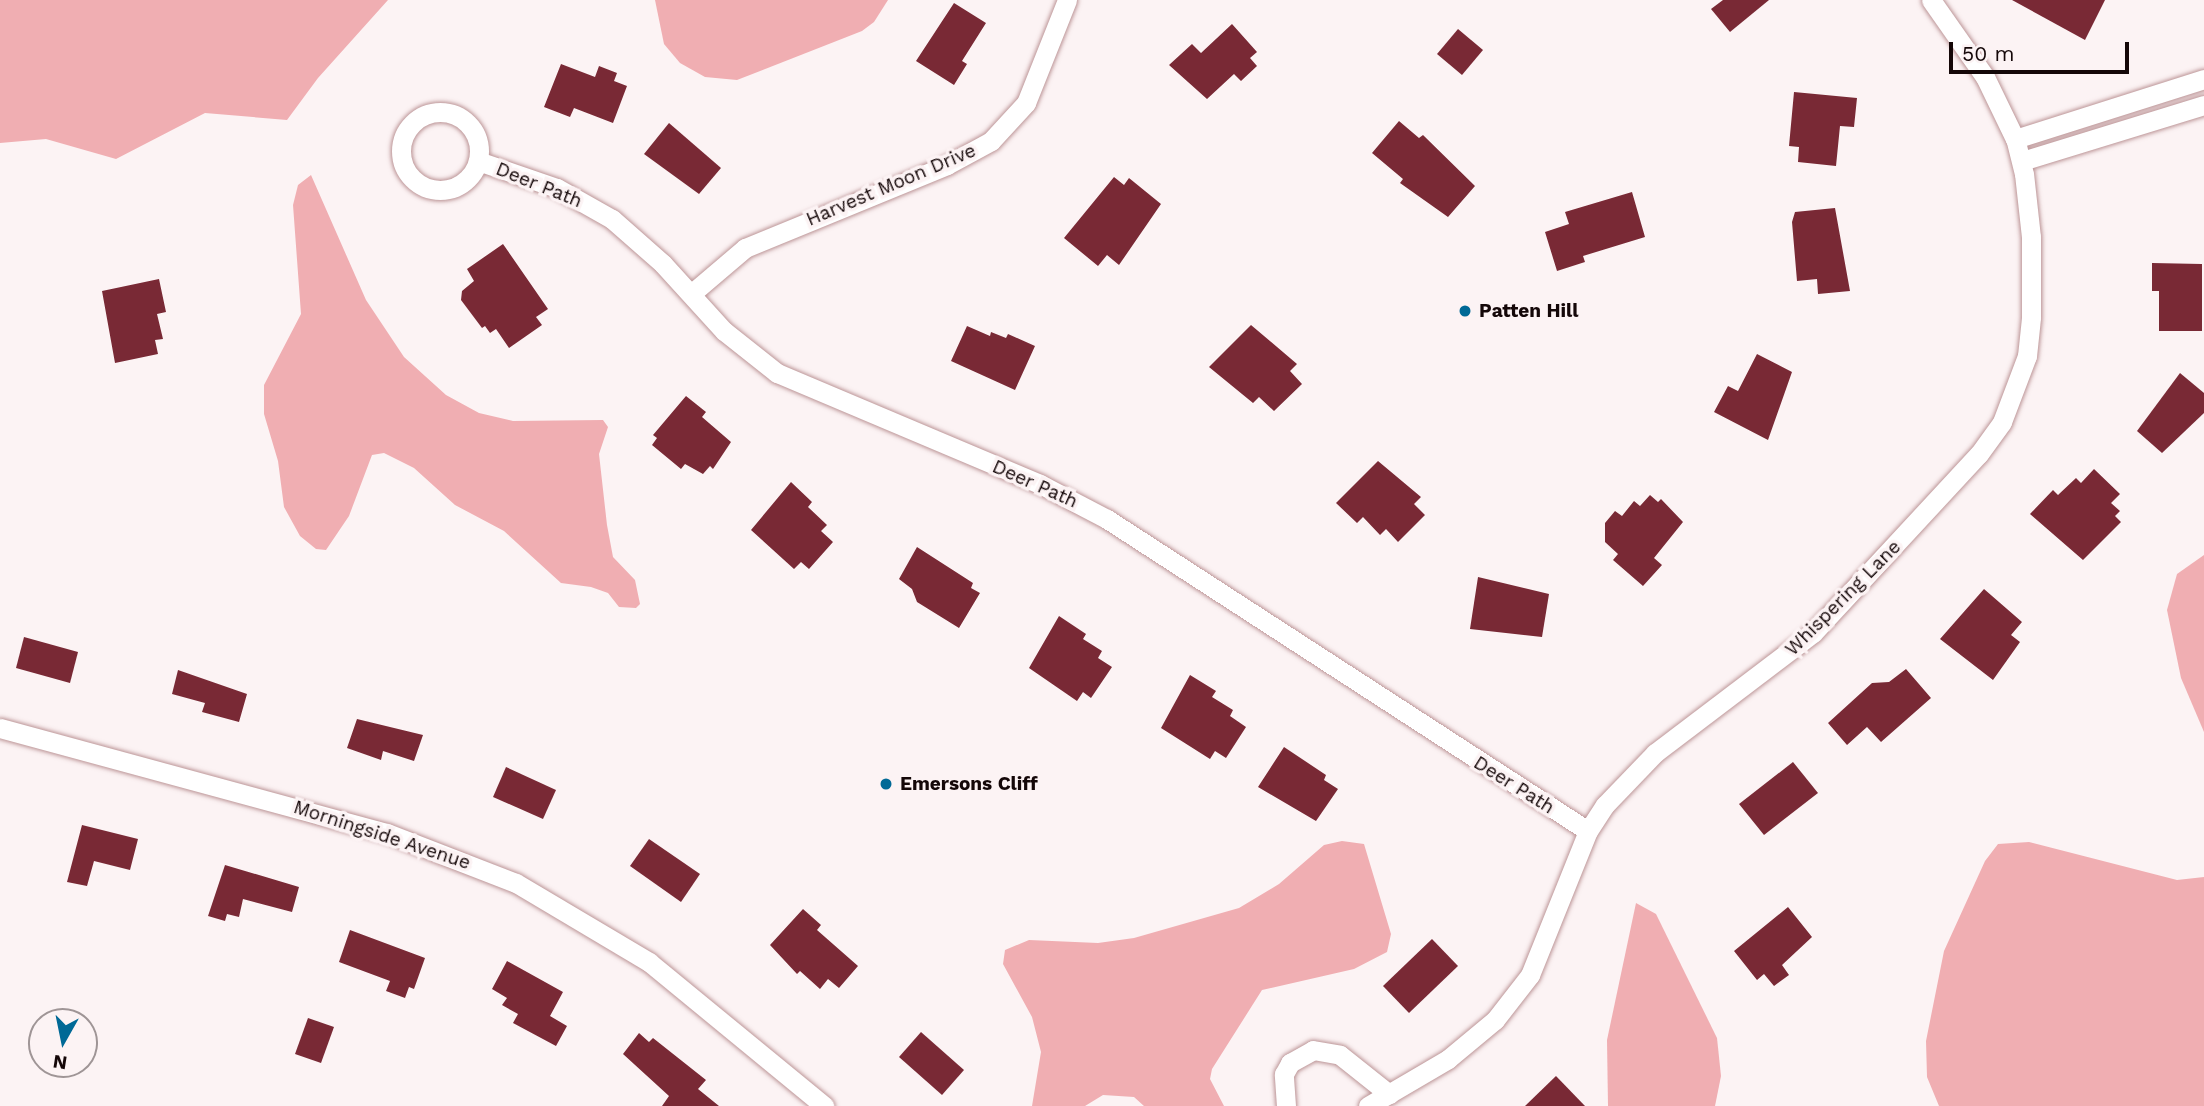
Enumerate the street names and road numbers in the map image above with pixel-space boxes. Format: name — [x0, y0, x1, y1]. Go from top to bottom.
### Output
street label: Harvest Moon Drive — [803, 139, 979, 231]
street label: Deer Path — [492, 157, 586, 213]
street label: Deer Path — [989, 455, 1081, 513]
street label: Whispering Lane — [1781, 536, 1905, 660]
street label: Deer Path — [1469, 751, 1559, 819]
street label: Morningside Avenue — [290, 795, 474, 875]

